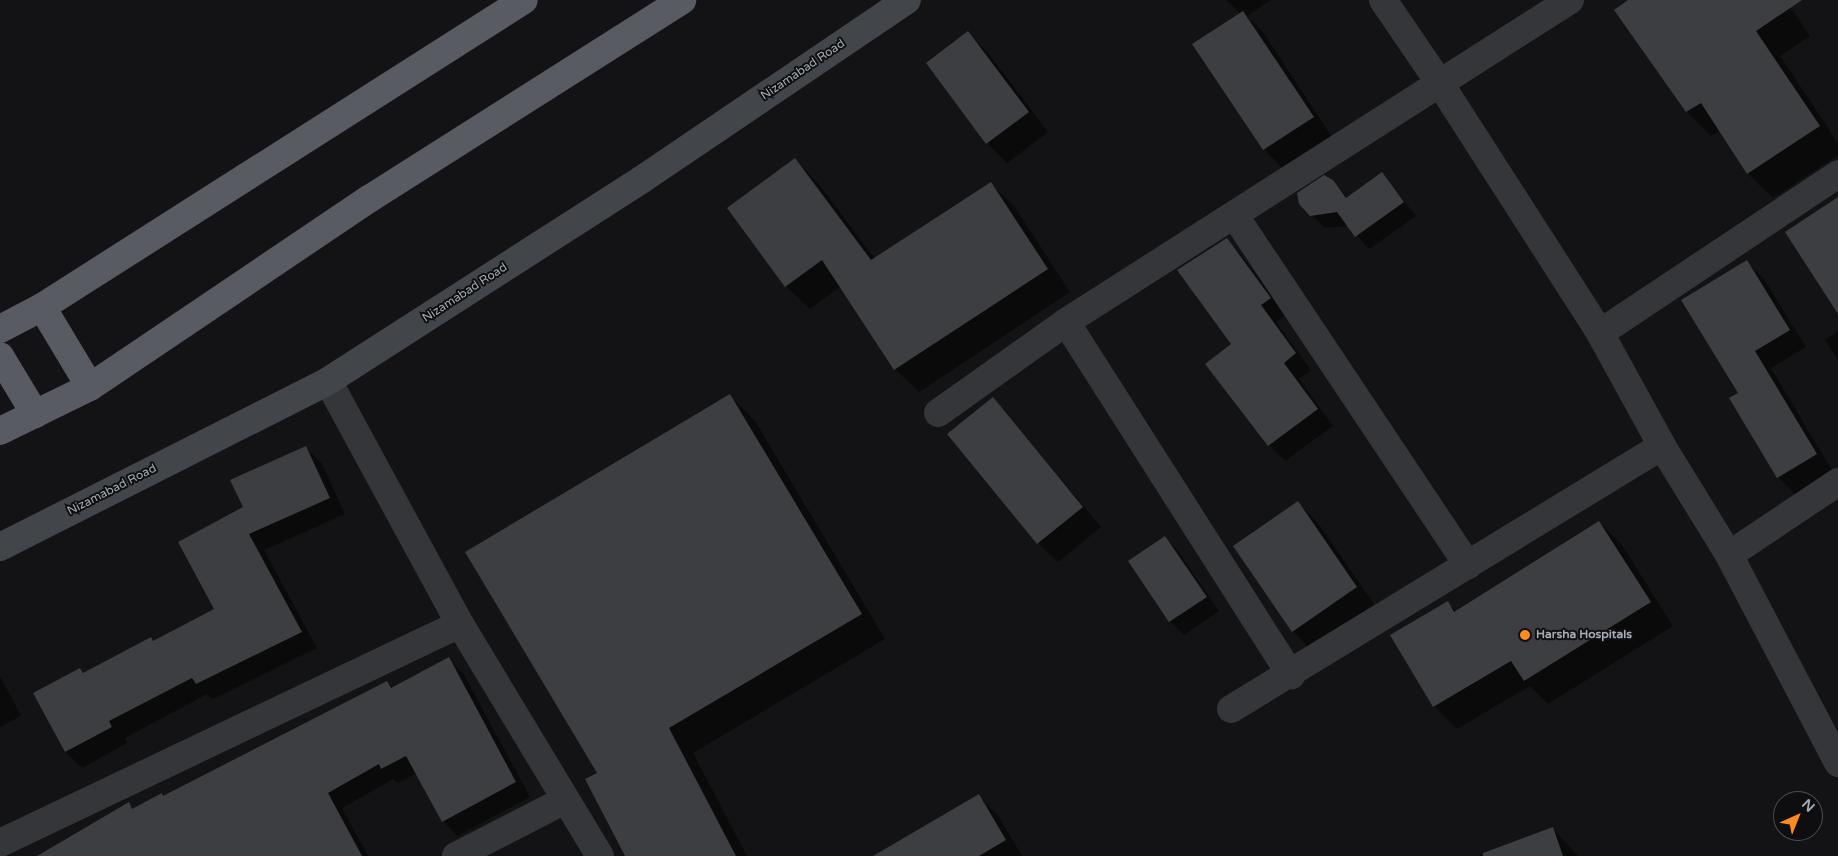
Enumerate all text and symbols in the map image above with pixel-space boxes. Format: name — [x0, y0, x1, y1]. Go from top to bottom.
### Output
street label: Nizamabad Road — [758, 37, 848, 103]
street label: Nizamabad Road — [420, 260, 510, 326]
street label: Nizamabad Road — [65, 461, 159, 519]
marker: Harsha Hospitals — [1518, 628, 1532, 642]
place label: Harsha Hospitals — [1536, 628, 1632, 642]
north arrow — [1773, 791, 1823, 841]
text: N — [1798, 796, 1818, 816]

